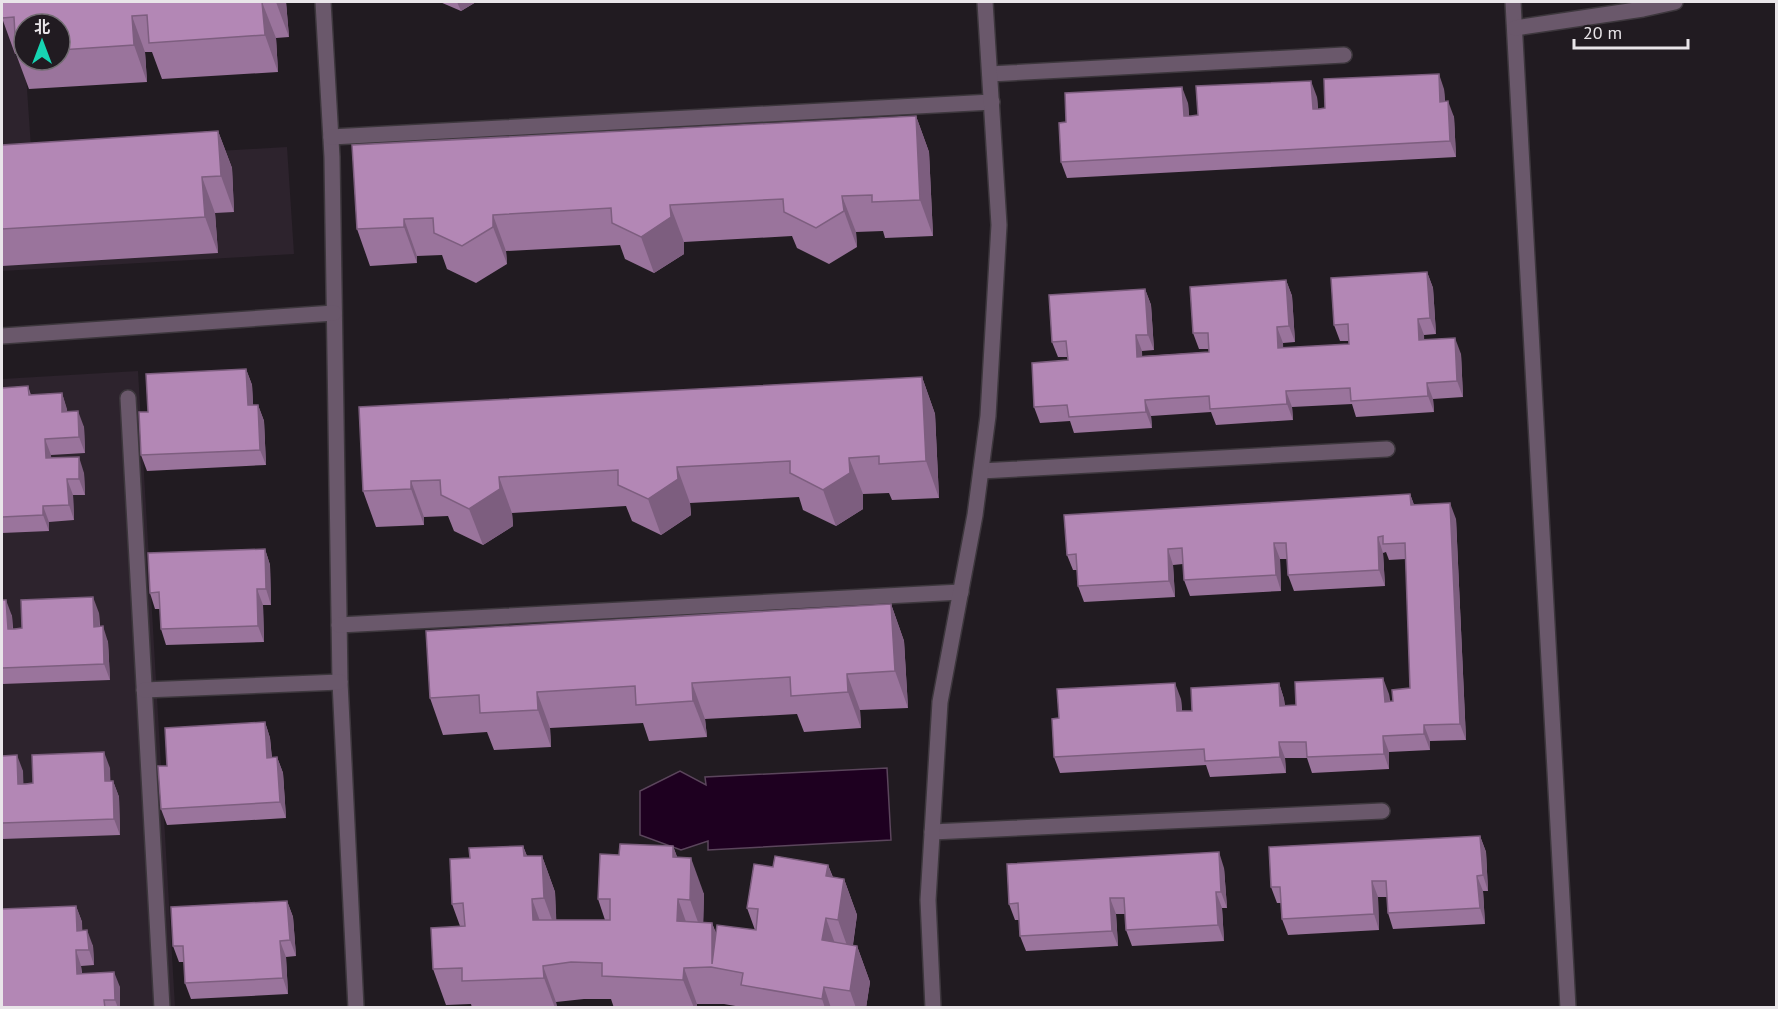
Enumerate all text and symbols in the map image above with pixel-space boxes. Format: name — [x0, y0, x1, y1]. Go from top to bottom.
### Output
north arrow — [12, 12, 72, 72]
scale bar — [1574, 12, 1688, 50]
text: 北 — [34, 17, 50, 37]
text: 20 m — [1583, 21, 1622, 44]

